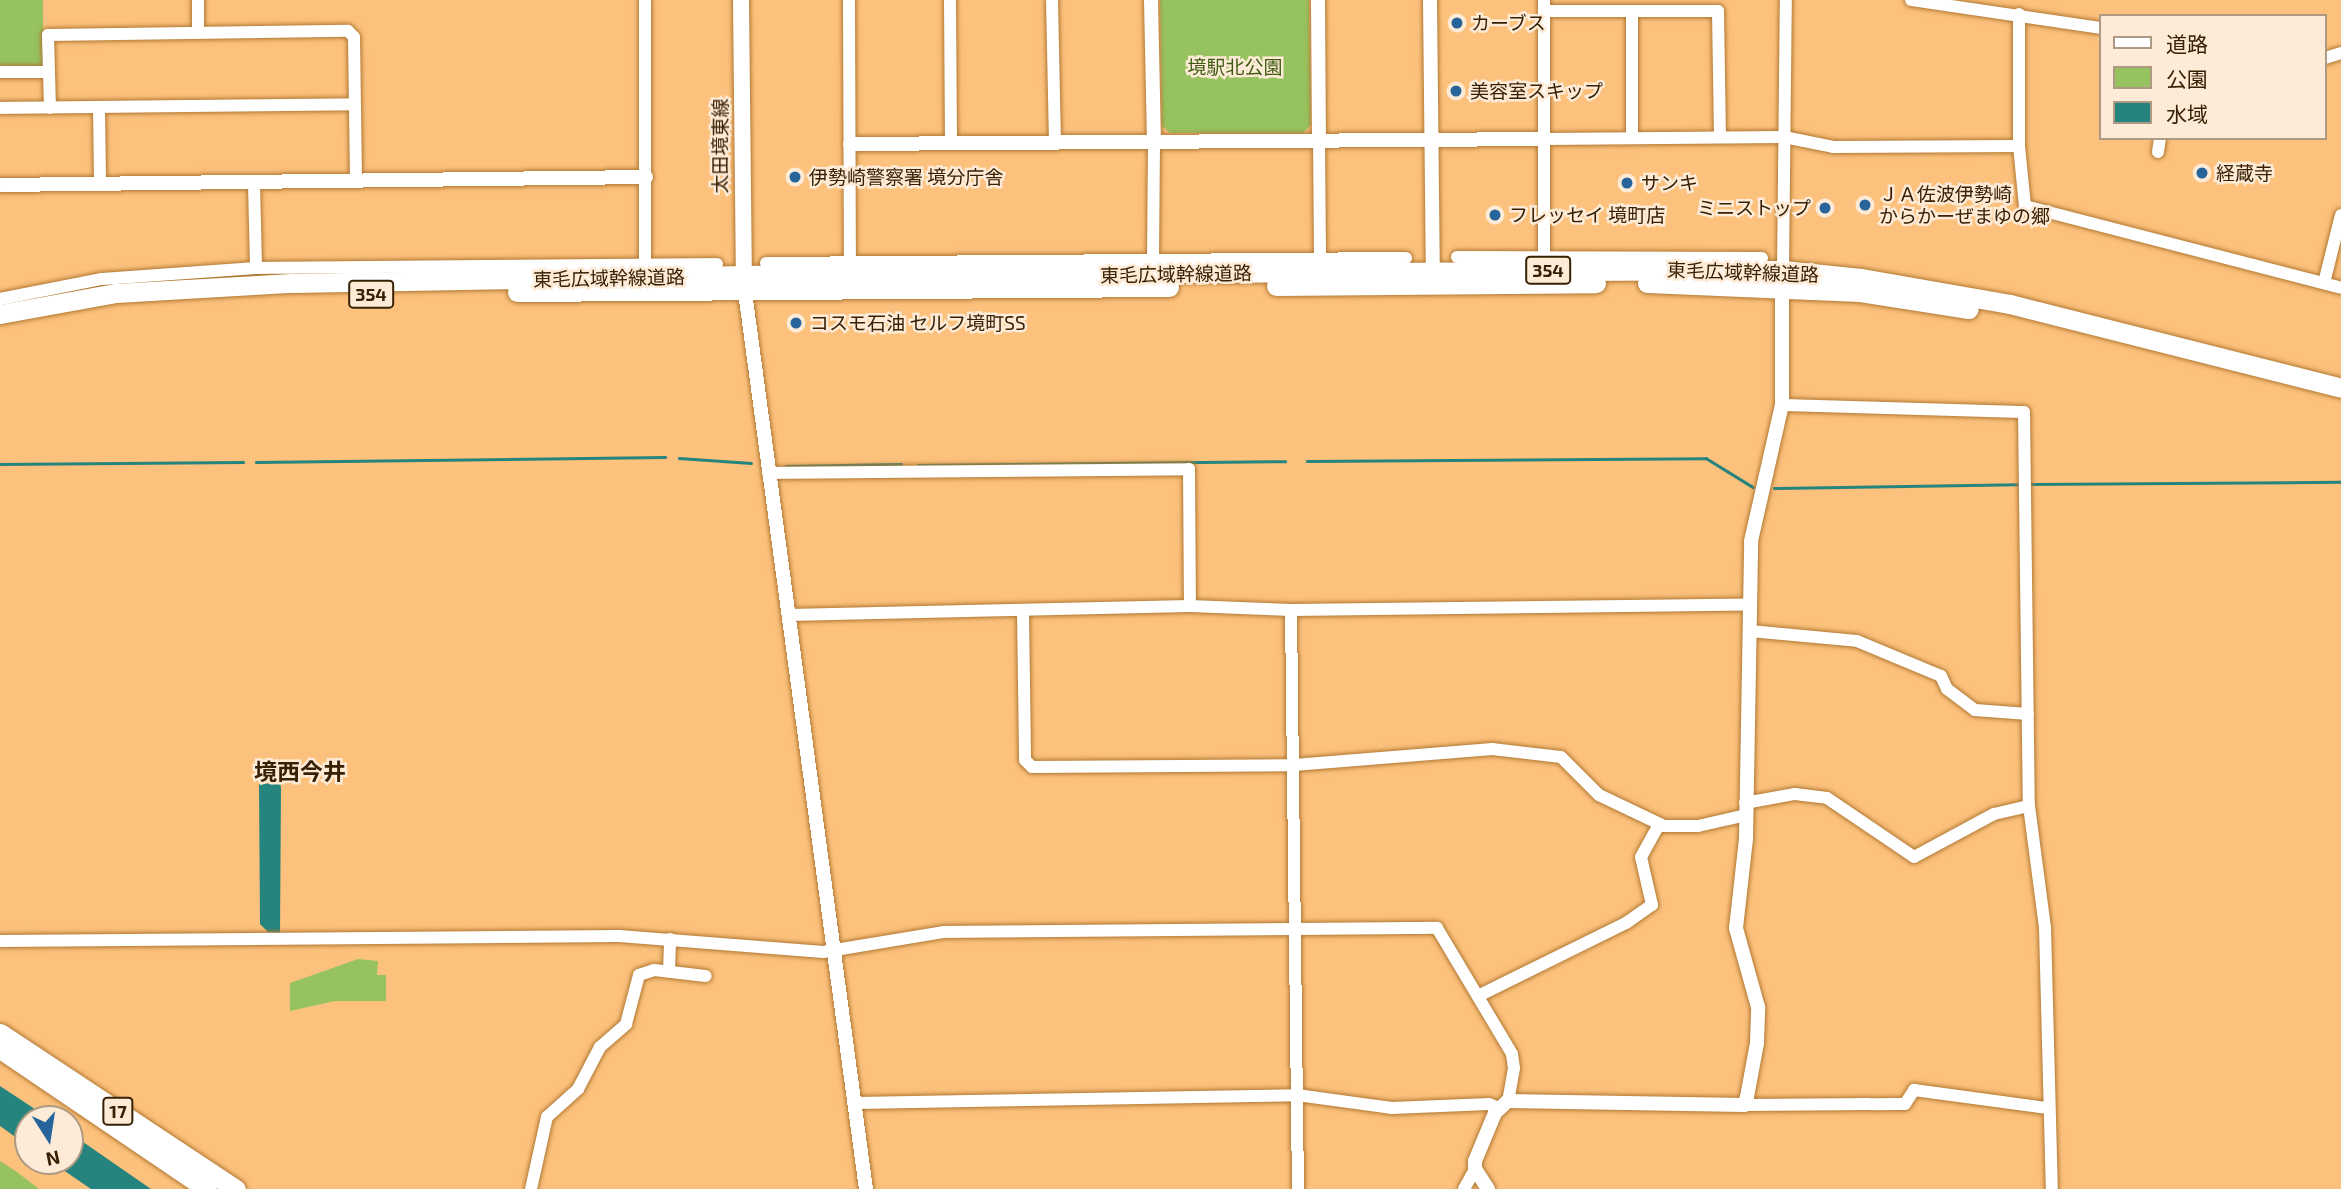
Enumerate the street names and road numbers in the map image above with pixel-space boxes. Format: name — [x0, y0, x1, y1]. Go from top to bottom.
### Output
street label: 太田境東線 — [709, 99, 731, 193]
road number: 354 — [1524, 256, 1572, 284]
street label: 東毛広域幹線道路 — [1667, 258, 1819, 286]
street label: 東毛広域幹線道路 — [1100, 261, 1252, 287]
street label: 東毛広域幹線道路 — [533, 265, 685, 291]
road number: 354 — [346, 280, 396, 308]
road number: 17 — [102, 1096, 134, 1126]

